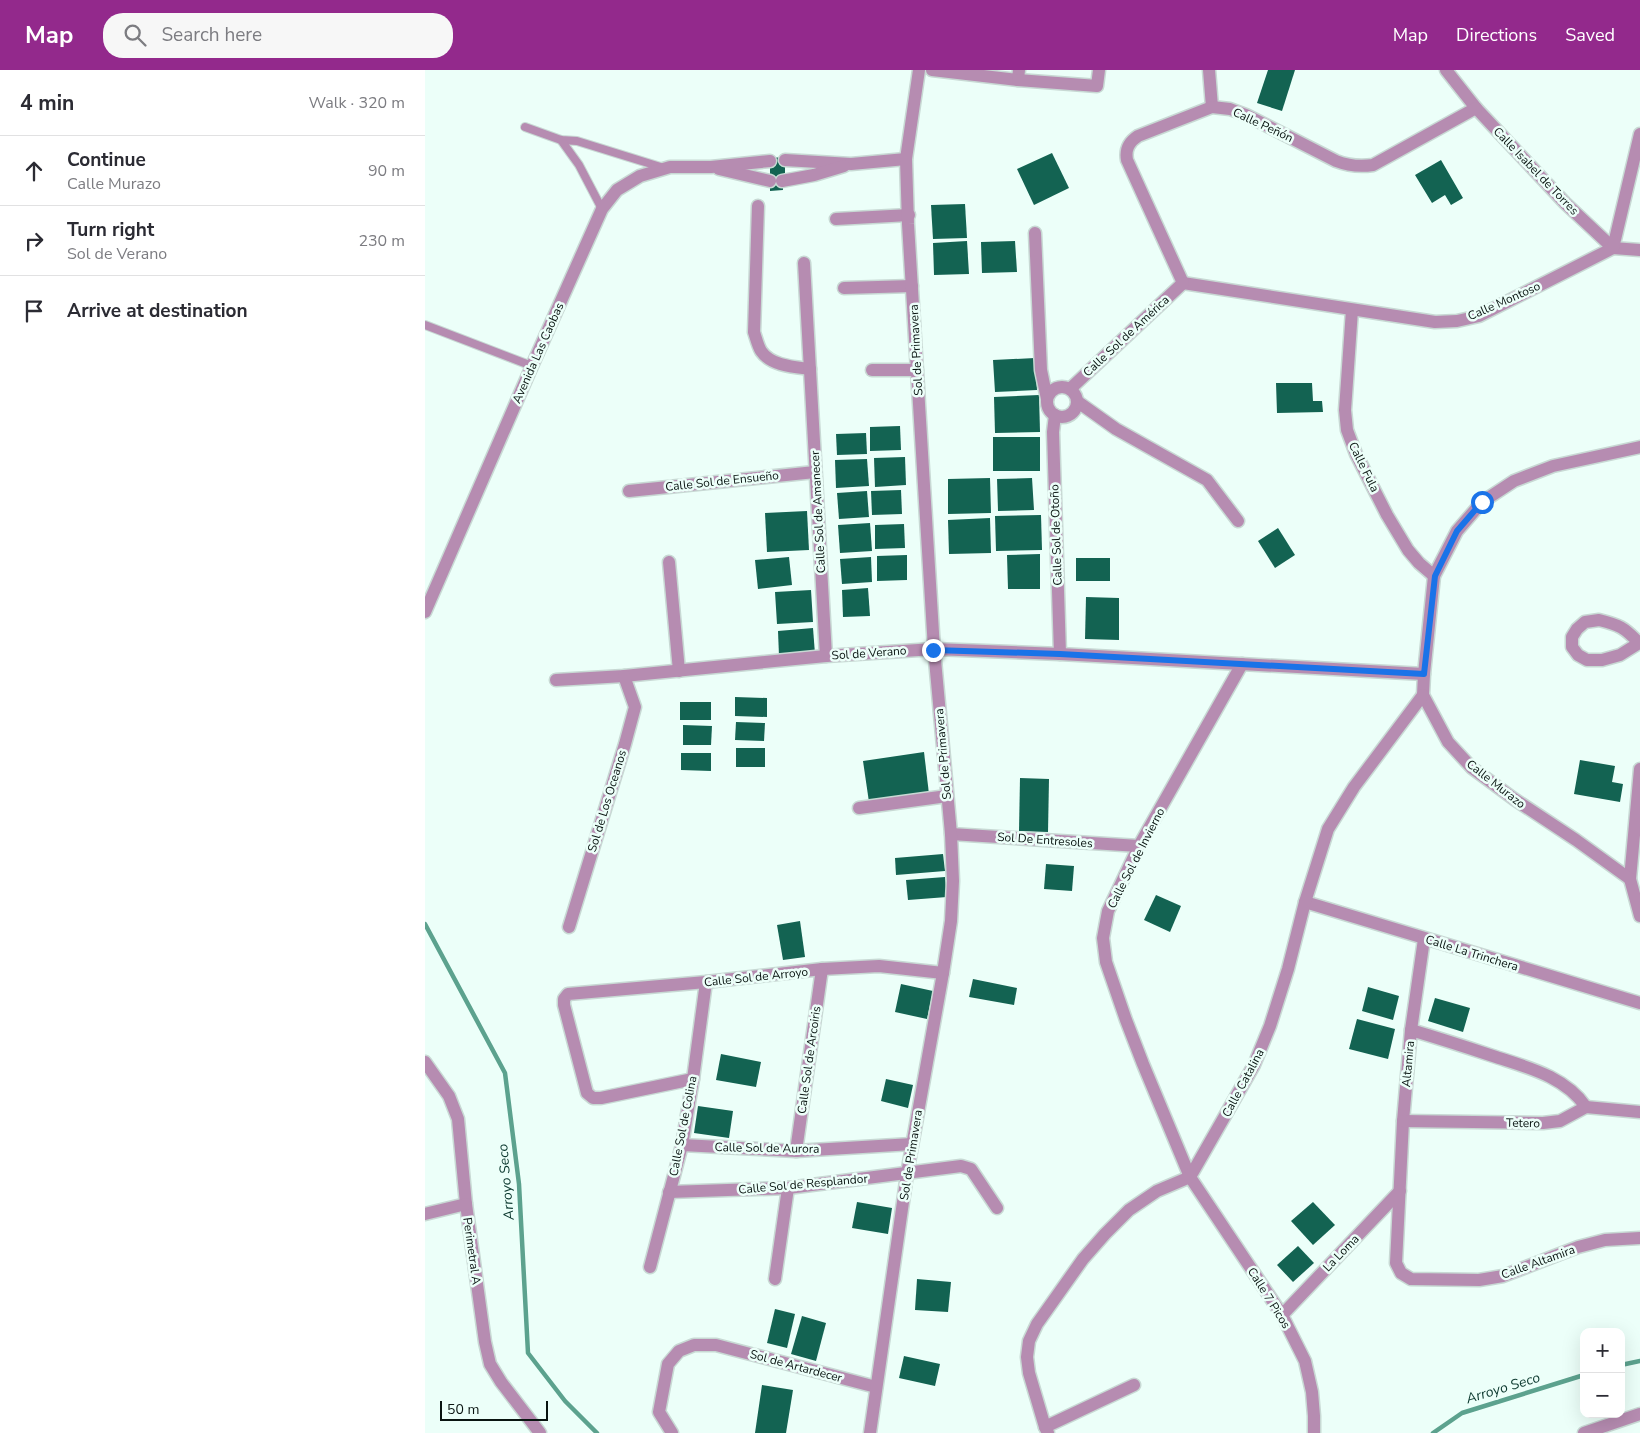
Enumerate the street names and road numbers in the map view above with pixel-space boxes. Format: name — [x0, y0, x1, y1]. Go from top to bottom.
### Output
street label: Calle Peñón — [1230, 104, 1296, 146]
street label: Calle Isabel de Torres — [1490, 124, 1582, 218]
street label: Calle Montoso — [1465, 278, 1543, 324]
street label: Calle Sol de América — [1079, 292, 1173, 380]
street label: Avenida Las Caobas — [509, 300, 568, 406]
street label: Sol de Primavera — [906, 304, 926, 396]
street label: Calle Fula — [1345, 439, 1383, 495]
street label: Calle Sol de Amanecer — [807, 450, 829, 574]
street label: Calle Sol de Ensueño — [664, 467, 780, 495]
street label: Calle Sol de Otoño — [1046, 484, 1066, 586]
street label: Sol de Verano — [831, 642, 907, 664]
street label: Sol de Primavera — [931, 708, 955, 800]
street label: Sol de Los Oceanos — [584, 748, 630, 854]
street label: Calle Murazo — [1463, 756, 1529, 812]
street label: Calle Sol de Invierno — [1104, 805, 1168, 911]
street label: Sol De Entresoles — [997, 829, 1094, 851]
street label: Calle La Trinchera — [1424, 931, 1520, 975]
street label: Calle Sol de Arroyo — [703, 964, 809, 990]
street label: Calle Sol de Arcoiris — [794, 1005, 825, 1115]
street label: Altamira — [1398, 1040, 1418, 1088]
street label: Calle Catalina — [1218, 1046, 1268, 1120]
street label: Calle Sol de Colina — [665, 1075, 701, 1177]
street label: Sol de Primavera — [896, 1109, 926, 1201]
street label: Tetero — [1506, 1115, 1541, 1131]
street label: Calle Sol de Aurora — [714, 1139, 820, 1157]
street label: Calle Sol de Resplandor — [738, 1170, 869, 1198]
street label: Perimetral A — [459, 1216, 485, 1286]
street label: La Loma — [1319, 1231, 1363, 1275]
street label: Calle Altamira — [1499, 1241, 1577, 1283]
street label: Calle 7 Picos — [1244, 1264, 1294, 1332]
street label: Sol de Artardecer — [748, 1346, 845, 1386]

